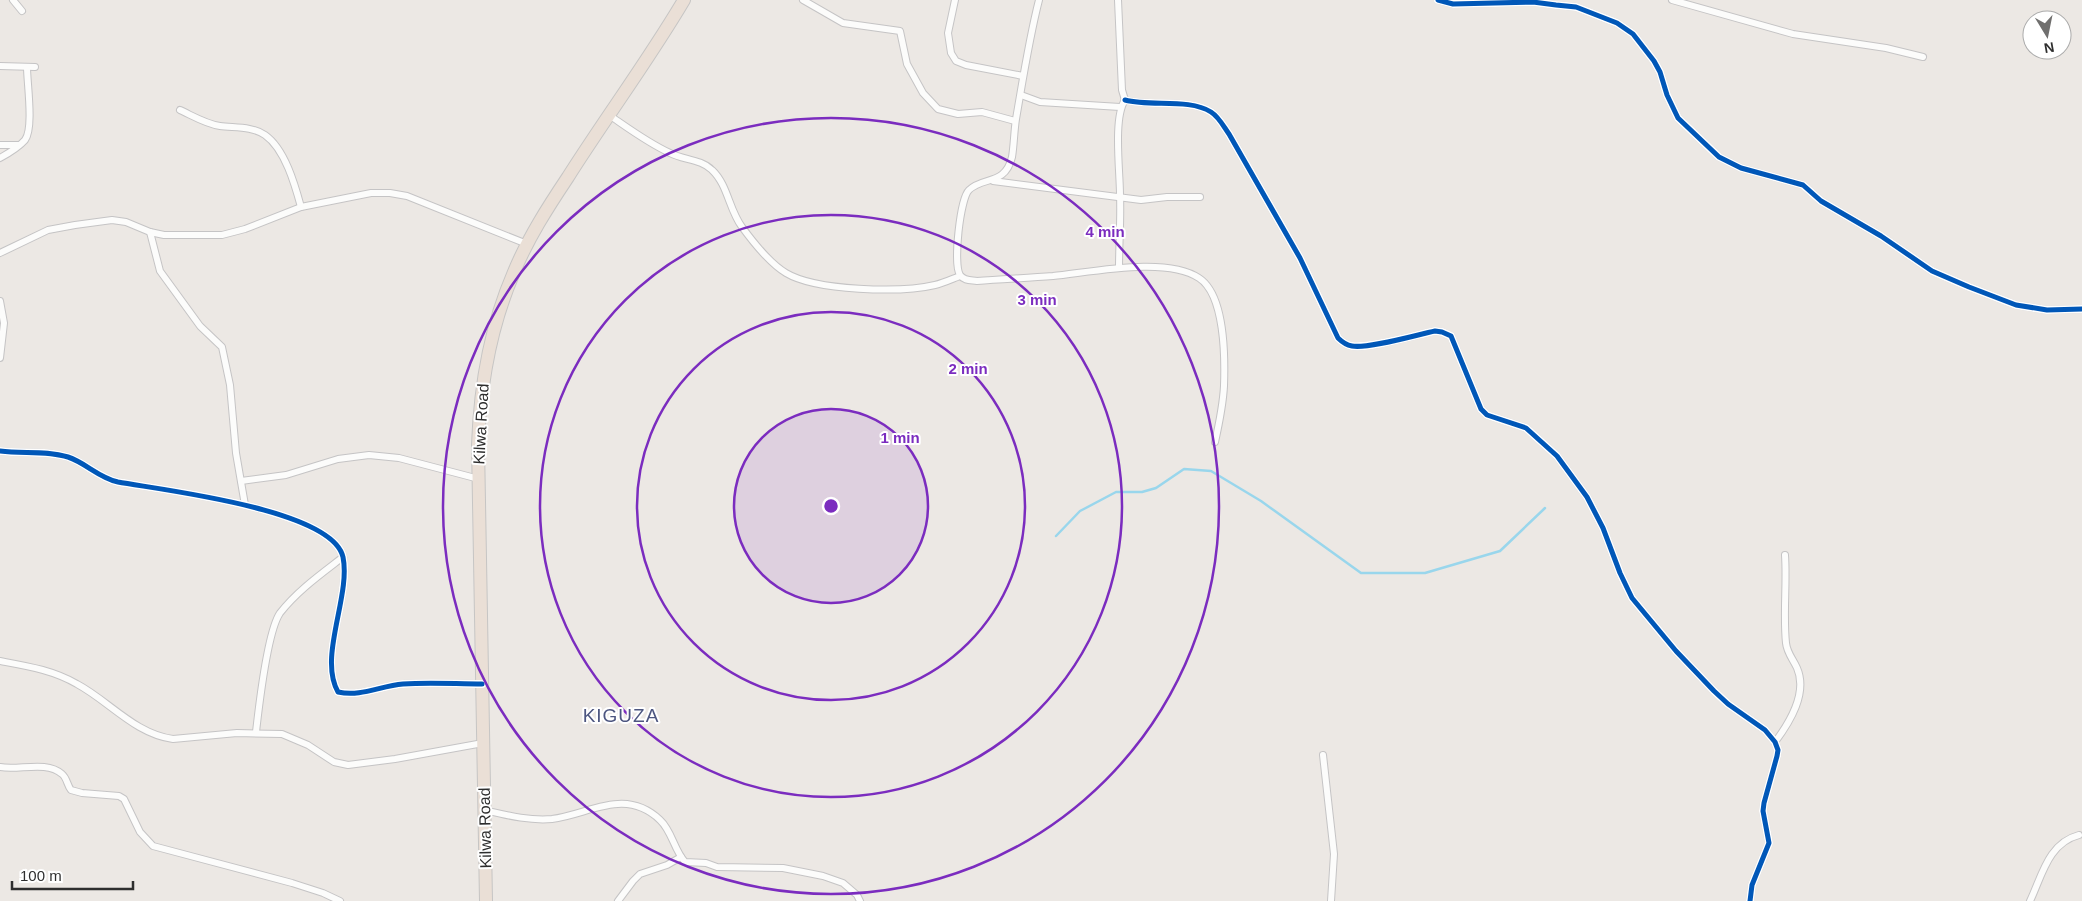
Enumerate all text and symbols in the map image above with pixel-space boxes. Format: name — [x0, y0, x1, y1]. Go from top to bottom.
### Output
north arrow — [2022, 10, 2072, 60]
text: N — [2043, 39, 2056, 57]
text: 4 min — [1085, 223, 1125, 240]
text: 3 min — [1017, 291, 1057, 308]
text: 2 min — [948, 360, 988, 377]
street label: Kilwa Road — [470, 383, 492, 465]
text: 1 min — [880, 429, 920, 446]
centre of rings — [822, 497, 840, 515]
district label: KIGUZA — [583, 705, 659, 726]
street label: Kilwa Road — [476, 787, 494, 869]
scale bar — [12, 858, 134, 890]
text: 100 m — [20, 867, 62, 884]

